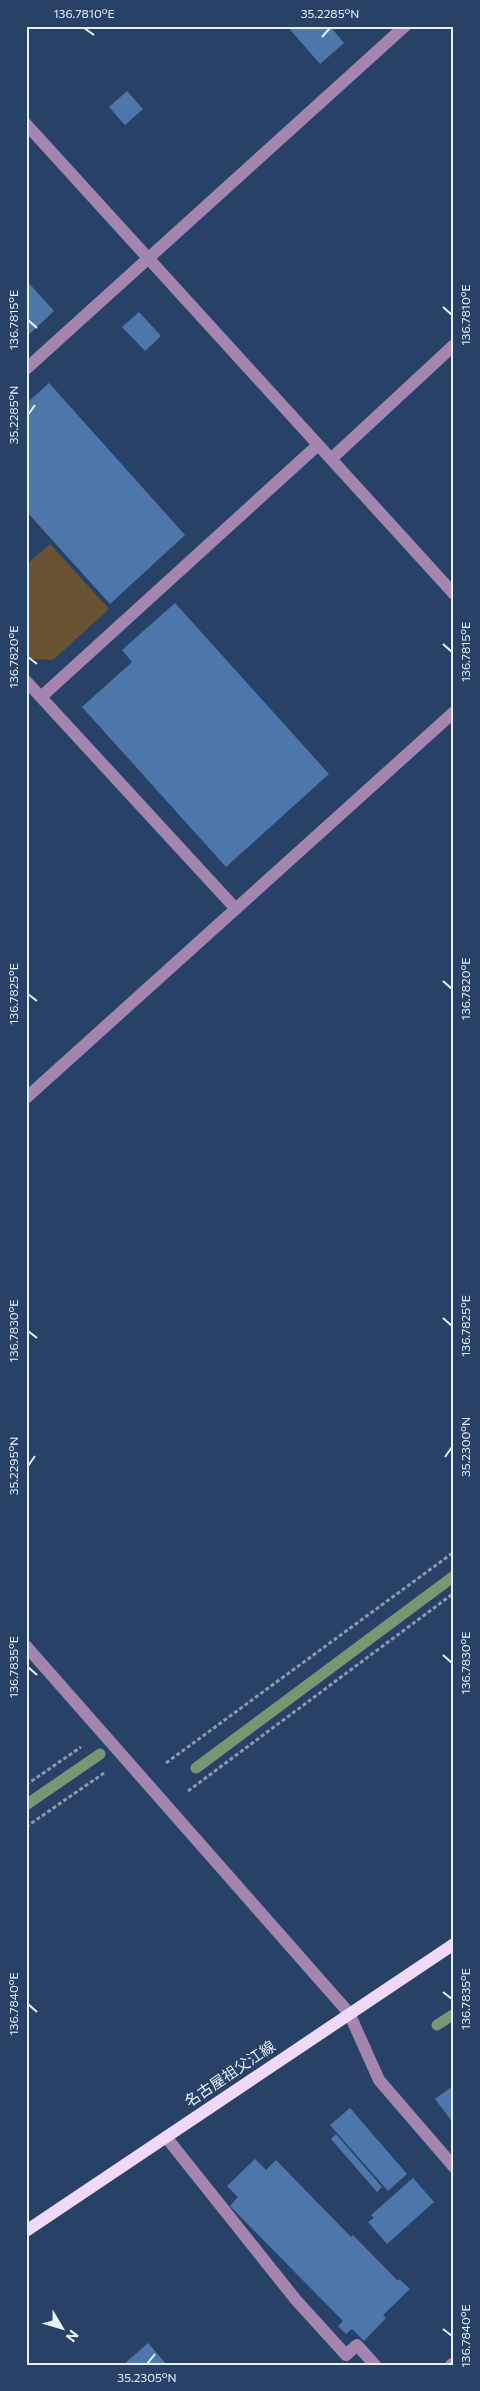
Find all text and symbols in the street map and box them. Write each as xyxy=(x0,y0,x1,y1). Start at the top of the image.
text: 136.7810°E xyxy=(53,6,115,20)
text: 35.2285°N xyxy=(301,6,359,20)
text: 136.7810°E xyxy=(458,284,472,346)
text: 136.7815°E xyxy=(6,290,20,350)
text: 35.2285°N xyxy=(6,386,20,444)
text: 136.7815°E xyxy=(458,622,472,682)
text: 136.7820°E xyxy=(6,626,20,688)
text: 136.7820°E xyxy=(458,958,472,1020)
text: 136.7825°E xyxy=(6,963,20,1025)
text: 136.7825°E xyxy=(458,1295,472,1357)
text: 136.7830°E xyxy=(6,1300,20,1362)
text: 35.2300°N xyxy=(458,1417,472,1477)
text: 35.2295°N xyxy=(6,1437,20,1495)
text: 136.7830°E xyxy=(458,1632,472,1694)
text: 136.7835°E xyxy=(6,1636,20,1698)
text: 136.7835°E xyxy=(458,1968,472,2030)
text: 136.7840°E xyxy=(6,1972,20,2036)
street label: 名古屋祖父江線 xyxy=(181,2036,278,2110)
north arrow xyxy=(38,2304,88,2354)
text: 136.7840°E xyxy=(458,2304,472,2368)
text: N xyxy=(63,2327,83,2346)
text: 35.2305°N xyxy=(117,2370,177,2384)

